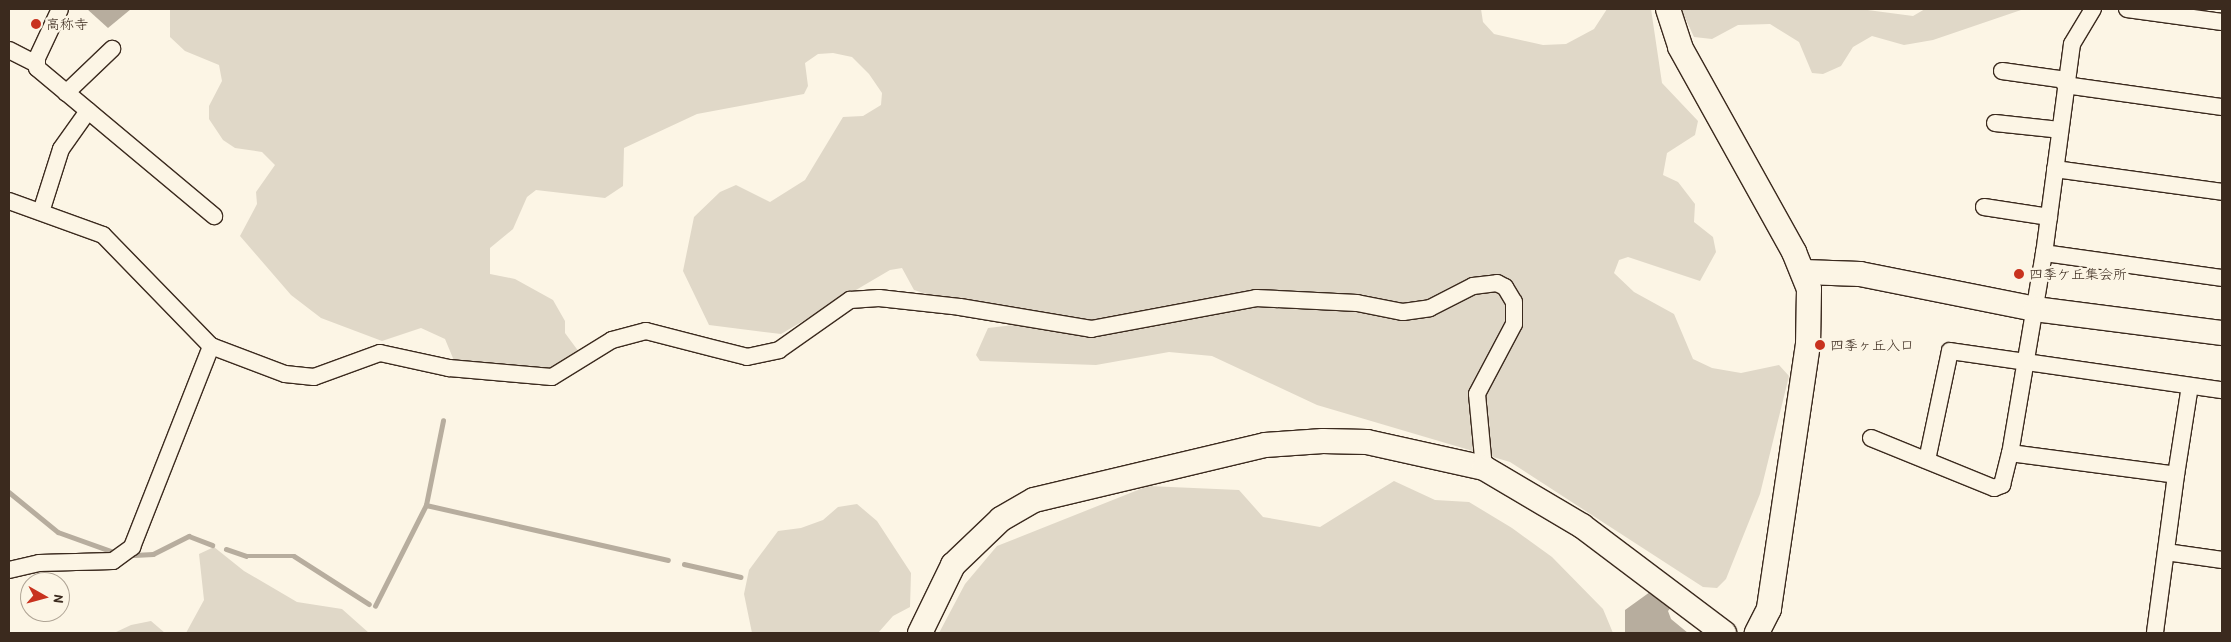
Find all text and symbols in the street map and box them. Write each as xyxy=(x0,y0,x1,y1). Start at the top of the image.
place label: 高称寺 xyxy=(46,16,88,32)
marker: 高称寺 xyxy=(30,18,42,30)
place label: 四季ケ丘集会所 xyxy=(2029,266,2127,282)
marker: 四季ケ丘集会所 xyxy=(2013,268,2025,280)
place label: 四季ヶ丘入口 xyxy=(1830,337,1914,353)
marker: 四季ヶ丘入口 xyxy=(1814,339,1826,351)
north arrow xyxy=(20,572,70,622)
text: N xyxy=(50,594,69,604)

